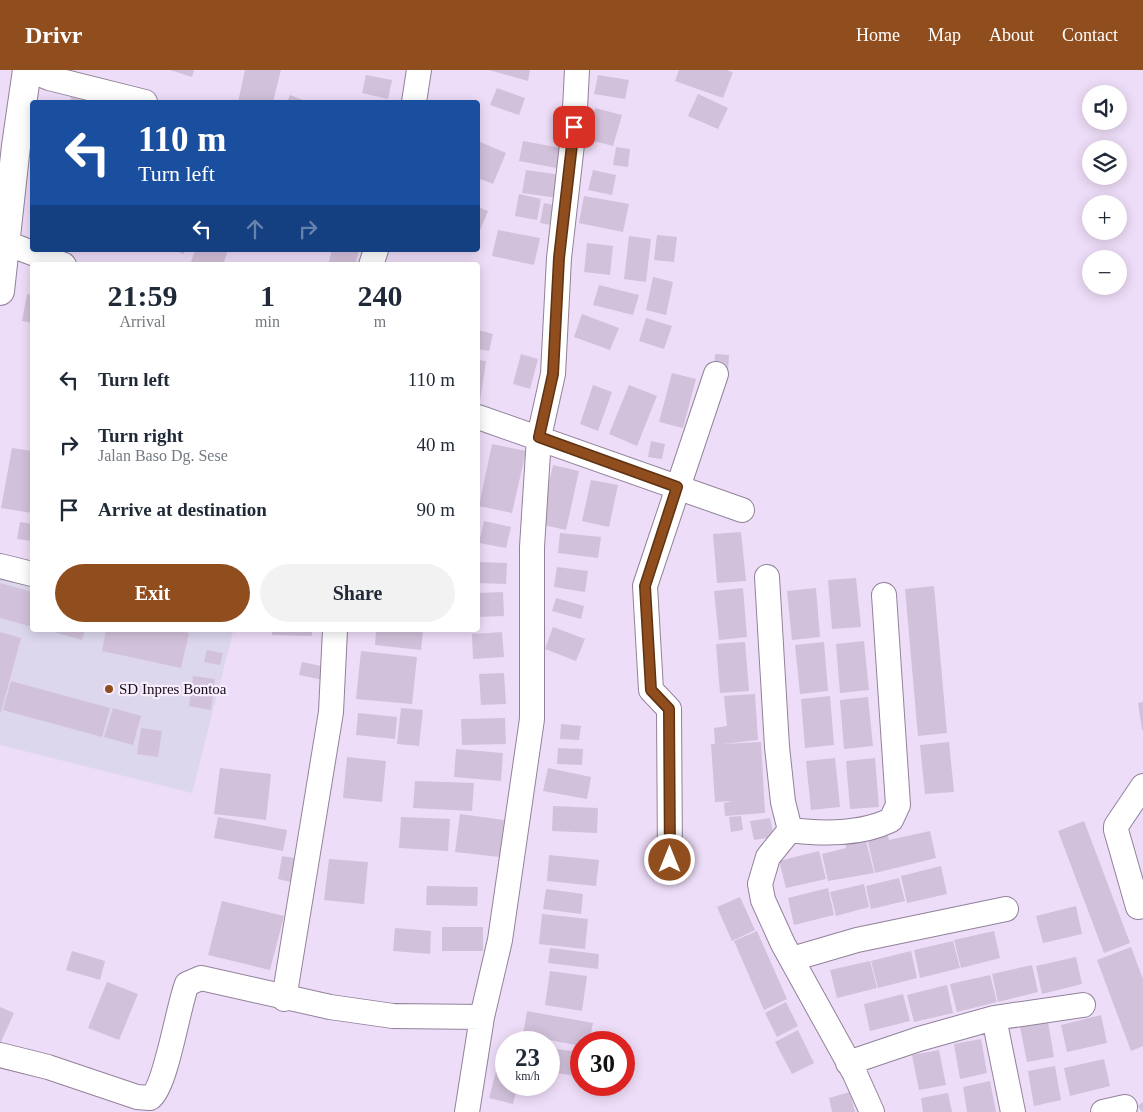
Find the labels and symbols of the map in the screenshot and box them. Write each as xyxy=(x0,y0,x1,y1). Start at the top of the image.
pin xyxy=(553,106,595,148)
place label: SD Inpres Bontoa xyxy=(119,681,227,697)
marker: SD Inpres Bontoa xyxy=(103,683,115,695)
position arrow xyxy=(643,833,695,885)
speed limit sign: 30 xyxy=(570,1031,635,1096)

